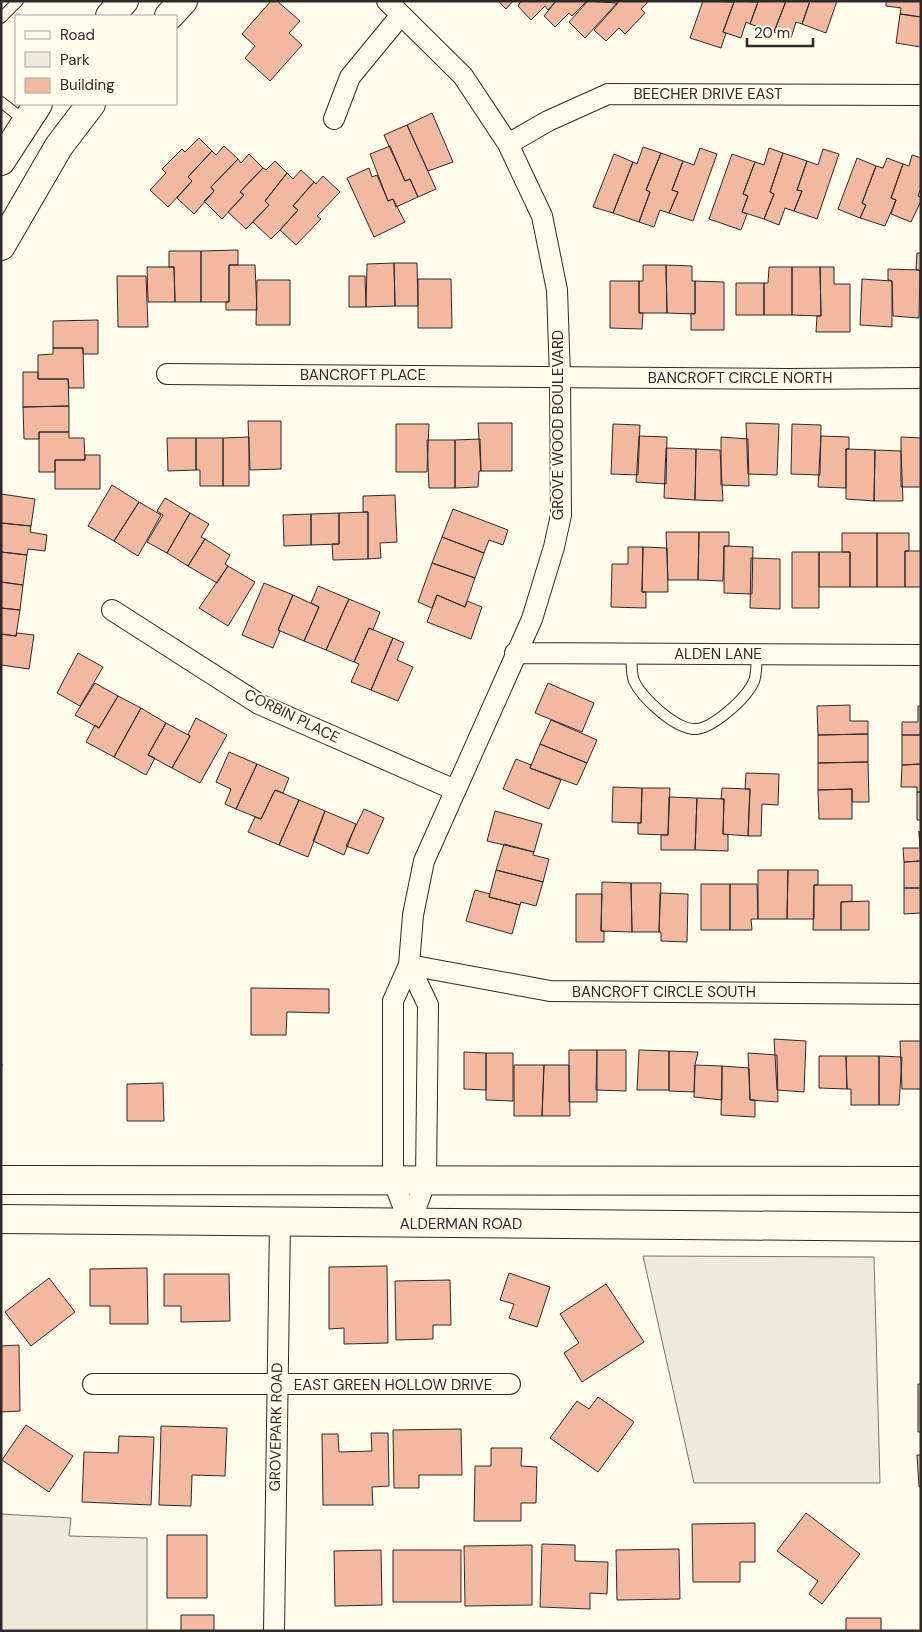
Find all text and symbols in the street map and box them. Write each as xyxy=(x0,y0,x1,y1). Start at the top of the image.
legend xyxy=(15,15,178,105)
scale bar xyxy=(747,15,813,47)
text: 20 m xyxy=(754,23,790,43)
text: Road xyxy=(60,25,95,45)
text: Park xyxy=(60,50,90,70)
text: Building xyxy=(60,75,115,95)
street label: BEECHER DRIVE EAST xyxy=(634,84,782,104)
street label: GROVE WOOD BOULEVARD xyxy=(548,330,568,520)
street label: BANCROFT PLACE xyxy=(300,365,426,385)
street label: BANCROFT CIRCLE NORTH xyxy=(648,368,832,388)
street label: ALDEN LANE xyxy=(674,644,762,664)
street label: CORBIN PLACE xyxy=(241,684,343,748)
street label: BANCROFT CIRCLE SOUTH xyxy=(572,982,756,1002)
street label: ALDERMAN ROAD xyxy=(400,1214,522,1234)
street label: GROVEPARK ROAD xyxy=(265,1362,287,1492)
street label: EAST GREEN HOLLOW DRIVE xyxy=(294,1375,492,1395)

